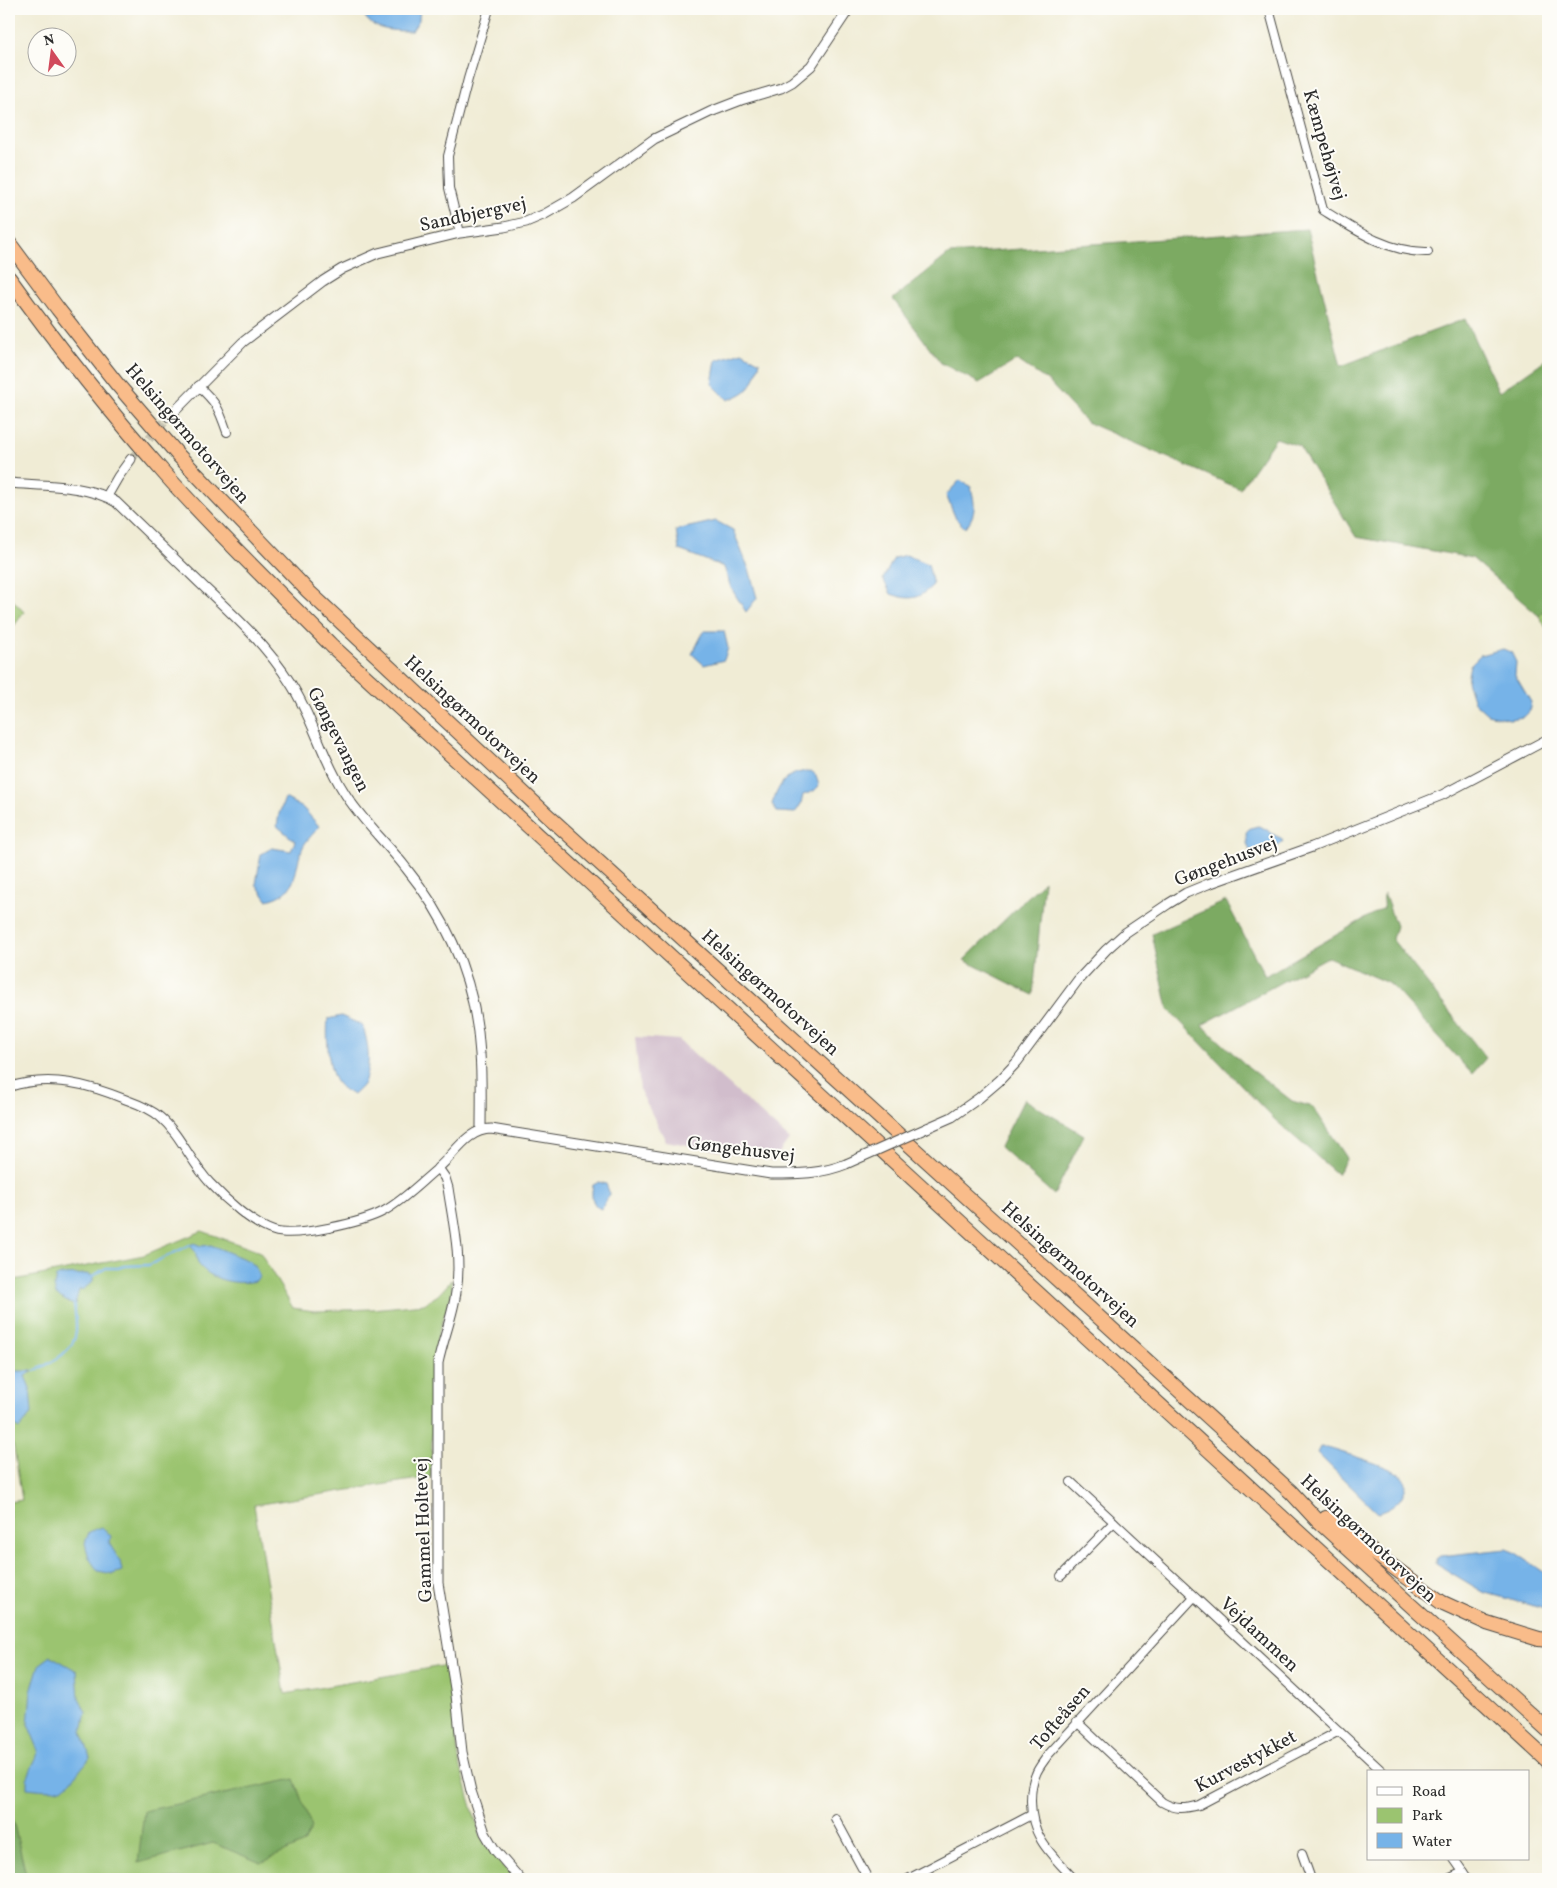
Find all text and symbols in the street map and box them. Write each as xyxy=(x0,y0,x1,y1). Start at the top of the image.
north arrow xyxy=(28,28,78,78)
text: N xyxy=(42,30,56,51)
street label: Kæmpehøjvej xyxy=(1296,87,1352,203)
street label: Sandbjergvej xyxy=(417,191,529,239)
street label: Helsingørmotorvejen xyxy=(119,358,255,510)
street label: Helsingørmotorvejen xyxy=(398,650,546,790)
street label: Gøngevangen xyxy=(300,683,376,797)
street label: Gøngehusvej xyxy=(1171,830,1281,894)
street label: Helsingørmotorvejen xyxy=(695,924,845,1062)
street label: Gøngehusvej xyxy=(686,1131,796,1169)
street label: Helsingørmotorvejen xyxy=(995,1196,1145,1334)
street label: Gammel Holtevej xyxy=(408,1457,440,1603)
street label: Helsingørmotorvejen xyxy=(1294,1469,1442,1609)
street label: Vejdammen xyxy=(1214,1591,1304,1679)
street label: Tofteåsen xyxy=(1025,1679,1097,1757)
street label: Kurvestykket xyxy=(1191,1724,1302,1800)
legend xyxy=(1367,1770,1530,1860)
text: Road xyxy=(1412,1782,1446,1803)
text: Park xyxy=(1412,1806,1443,1827)
text: Water xyxy=(1412,1832,1452,1853)

